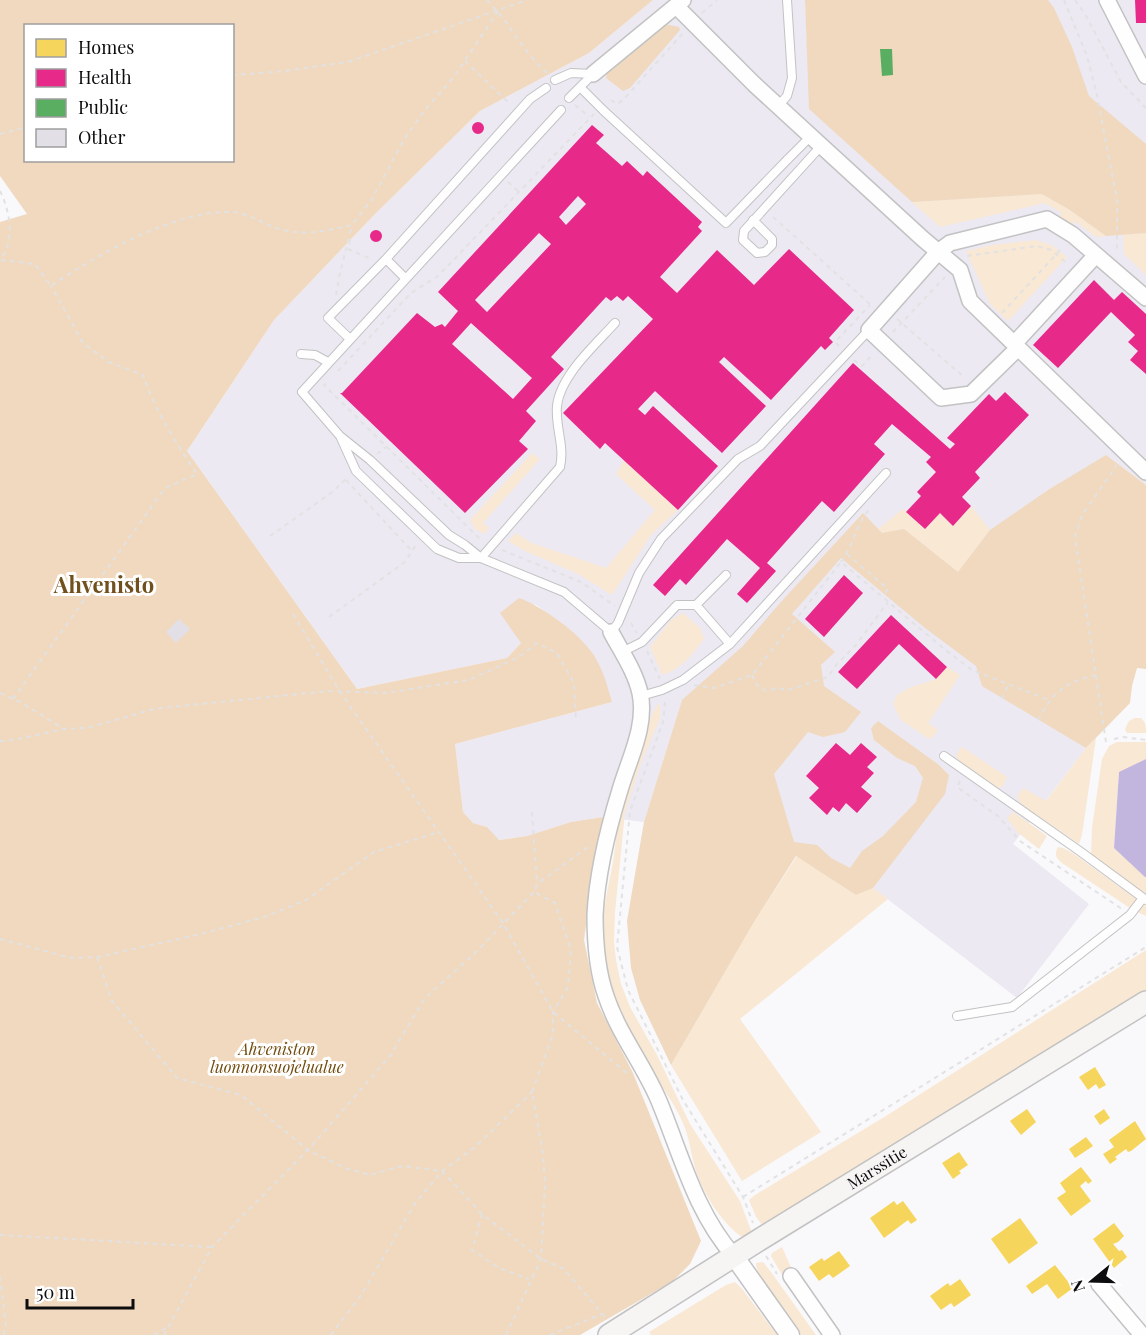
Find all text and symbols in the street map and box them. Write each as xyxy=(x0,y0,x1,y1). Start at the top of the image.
legend xyxy=(24,24,234,162)
text: Homes xyxy=(78,35,134,59)
text: Health xyxy=(78,65,132,89)
text: Public xyxy=(78,95,128,119)
text: Other xyxy=(78,125,125,149)
district label: Ahvenisto xyxy=(53,569,154,599)
park label: Ahveniston luonnonsuojelualue xyxy=(210,1038,344,1077)
street label: Marssitie xyxy=(843,1141,910,1193)
north arrow xyxy=(1062,1251,1122,1311)
scale bar xyxy=(27,1272,134,1310)
text: N xyxy=(1065,1277,1089,1295)
text: 50 m xyxy=(36,1280,75,1304)

